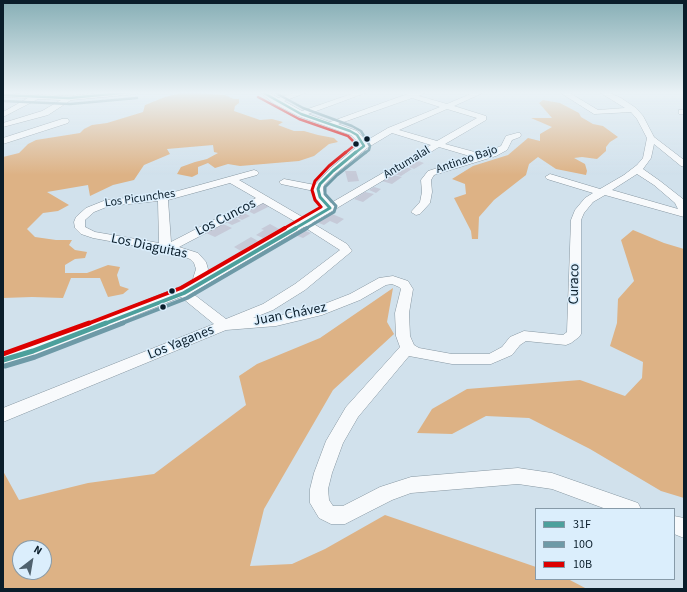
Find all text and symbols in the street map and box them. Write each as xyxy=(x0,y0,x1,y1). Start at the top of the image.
unlabelled marker xyxy=(362,134,372,144)
unlabelled marker xyxy=(351,139,361,149)
street label: Antumalal xyxy=(381,143,433,183)
street label: Antinao Bajo xyxy=(434,143,500,177)
street label: Los Picunches xyxy=(104,187,176,211)
street label: Los Cuncos xyxy=(193,196,259,240)
street label: Los Diaguitas xyxy=(109,231,189,263)
street label: Curaco xyxy=(566,263,584,305)
unlabelled marker xyxy=(167,286,177,296)
street label: Juan Chávez xyxy=(252,300,328,330)
unlabelled marker xyxy=(158,302,168,312)
street label: Los Yaganes xyxy=(145,322,217,364)
legend xyxy=(535,508,675,580)
text: 31F xyxy=(573,516,591,533)
text: 10O xyxy=(573,536,593,553)
north arrow xyxy=(12,540,52,580)
text: N xyxy=(31,542,45,558)
text: 10B xyxy=(573,556,592,573)

